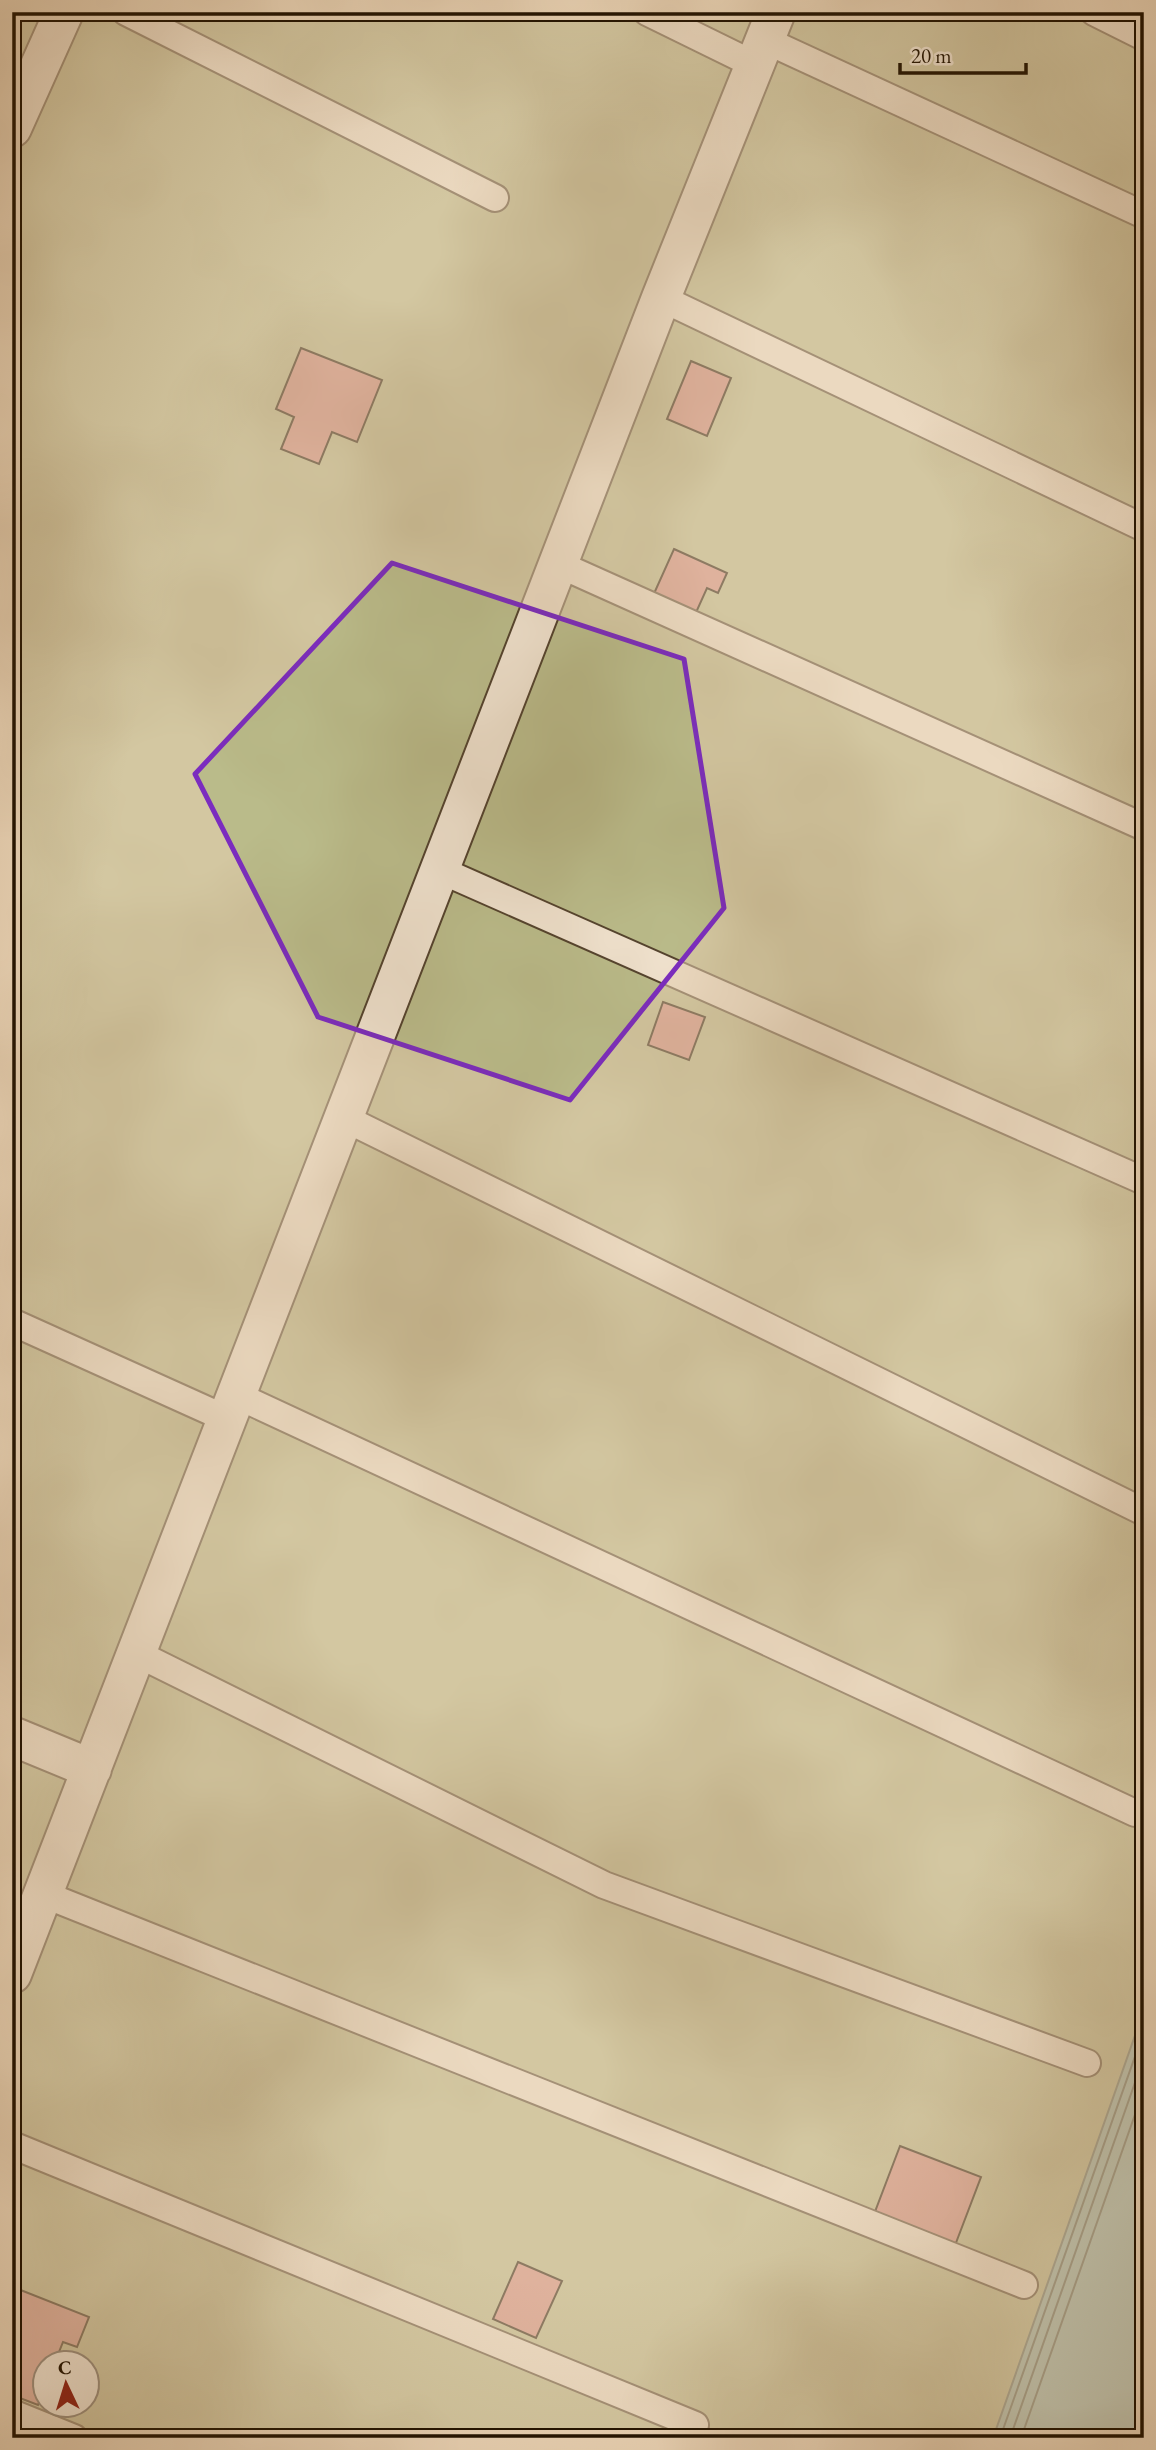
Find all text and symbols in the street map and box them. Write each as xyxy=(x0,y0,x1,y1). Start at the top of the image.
scale bar xyxy=(900,32,1026,76)
text: 20 m xyxy=(911,42,952,69)
north arrow xyxy=(32,2348,102,2418)
text: С xyxy=(57,2355,72,2380)

